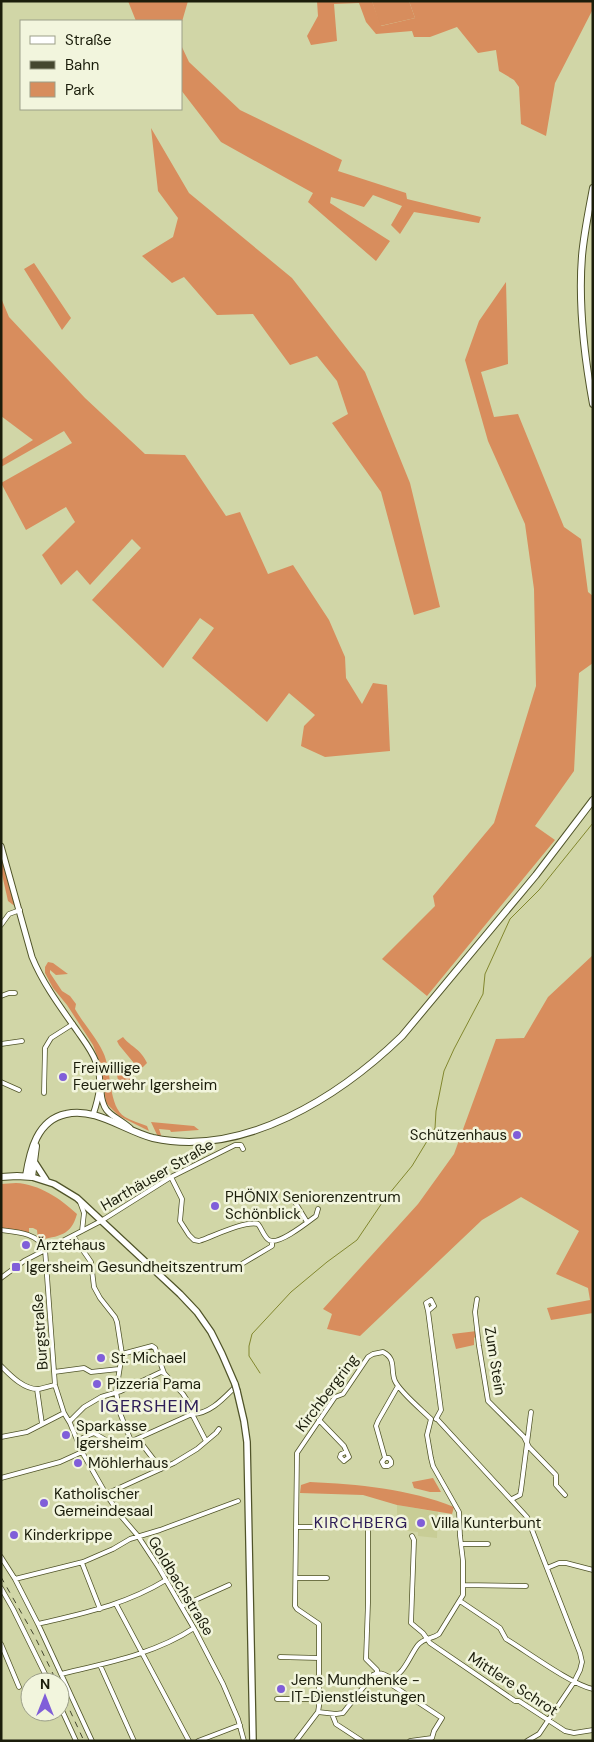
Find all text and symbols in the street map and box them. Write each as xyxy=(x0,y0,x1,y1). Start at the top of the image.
legend xyxy=(20,20,182,110)
text: Straße xyxy=(65,30,112,50)
text: Bahn xyxy=(65,55,99,75)
text: Park xyxy=(65,80,95,100)
place label: Freiwillige Feuerwehr Igersheim xyxy=(73,1058,217,1095)
marker: Freiwillige Feuerwehr Igersheim xyxy=(57,1071,69,1083)
place label: Schützenhaus xyxy=(410,1125,507,1145)
marker: Schützenhaus xyxy=(511,1129,523,1141)
street label: Harthäuser Straße xyxy=(97,1135,217,1215)
place label: PHÖNIX Seniorenzentrum Schönblick xyxy=(225,1187,401,1224)
marker: PHÖNIX Seniorenzentrum Schönblick xyxy=(209,1200,221,1212)
place label: Ärztehaus xyxy=(36,1235,105,1255)
marker: Ärztehaus xyxy=(20,1239,32,1251)
place label: Igersheim Gesundheitszentrum xyxy=(26,1257,243,1277)
marker: Igersheim Gesundheitszentrum xyxy=(10,1261,22,1273)
street label: Burgstraße xyxy=(27,1293,53,1371)
street label: Zum Stein xyxy=(480,1325,510,1397)
place label: St. Michael xyxy=(111,1348,186,1368)
street label: Kirchbergring xyxy=(291,1350,363,1436)
marker: St. Michael xyxy=(95,1352,107,1364)
place label: Pizzeria Pama xyxy=(107,1374,201,1394)
marker: Pizzeria Pama xyxy=(91,1378,103,1390)
district label: IGERSHEIM xyxy=(100,1394,200,1418)
place label: Sparkasse Igersheim xyxy=(76,1416,147,1453)
marker: Sparkasse Igersheim xyxy=(60,1429,72,1441)
place label: Möhlerhaus xyxy=(88,1453,168,1473)
marker: Möhlerhaus xyxy=(72,1457,84,1469)
place label: Katholischer Gemeindesaal xyxy=(54,1484,153,1521)
marker: Katholischer Gemeindesaal xyxy=(38,1497,50,1509)
district label: KIRCHBERG xyxy=(314,1512,408,1533)
place label: Villa Kunterbunt xyxy=(431,1513,542,1533)
marker: Villa Kunterbunt xyxy=(415,1517,427,1529)
place label: Kinderkrippe xyxy=(24,1525,112,1545)
marker: Kinderkrippe xyxy=(8,1529,20,1541)
street label: Goldbachstraße xyxy=(143,1533,219,1639)
street label: Mittlere Schrot xyxy=(464,1647,562,1721)
place label: Jens Mundhenke - IT-Dienstleistungen xyxy=(291,1670,425,1707)
north arrow xyxy=(20,1672,70,1722)
text: N xyxy=(40,1675,50,1693)
marker: Jens Mundhenke - IT-Dienstleistungen xyxy=(275,1683,287,1695)

